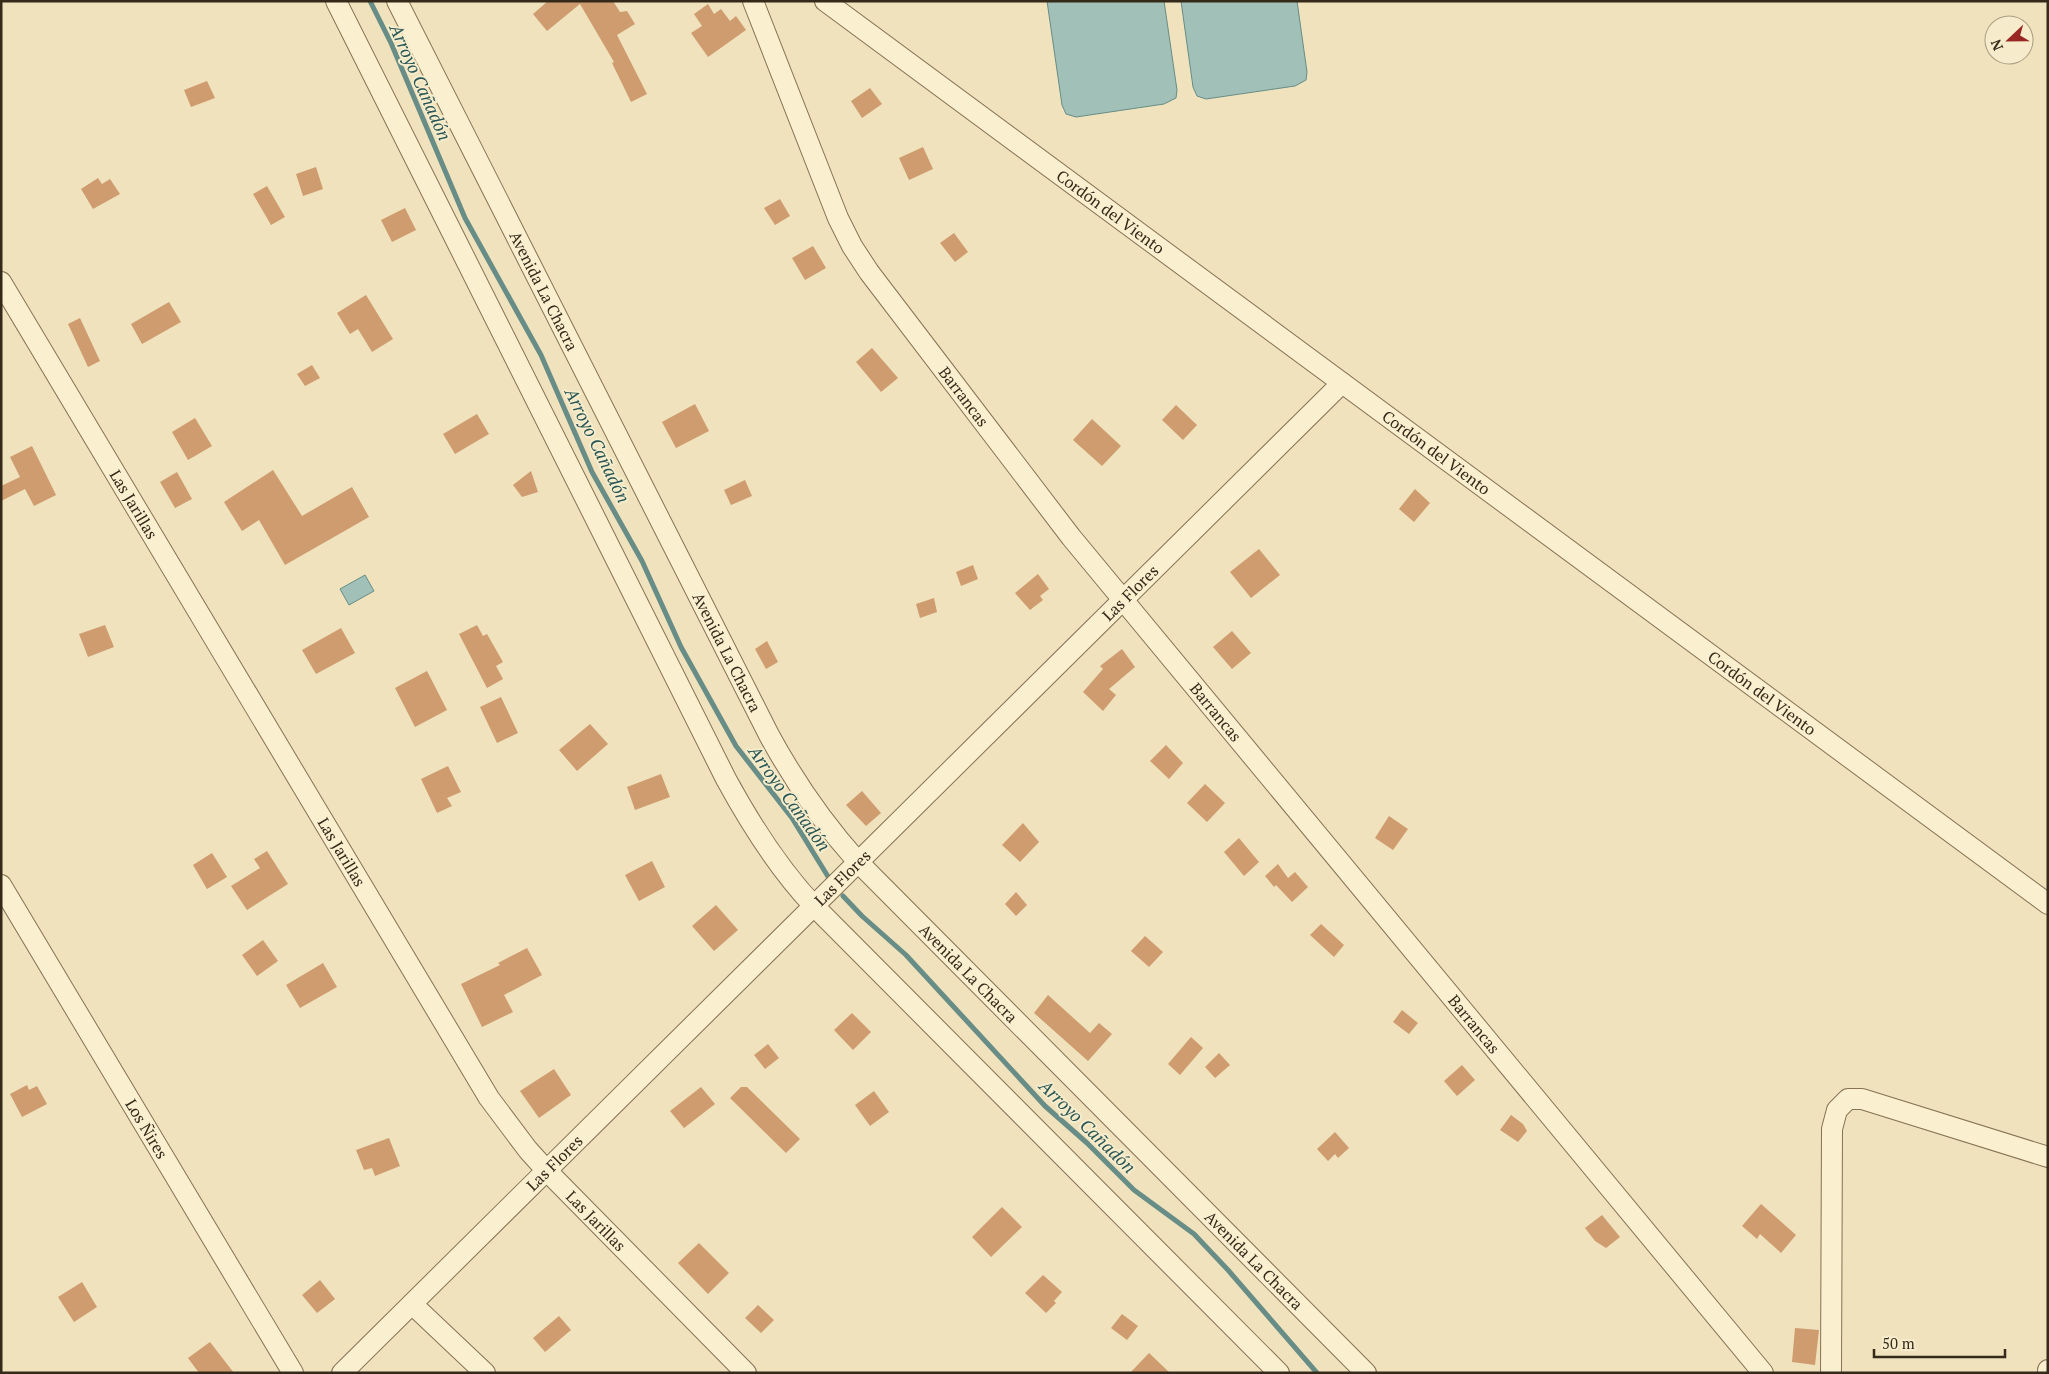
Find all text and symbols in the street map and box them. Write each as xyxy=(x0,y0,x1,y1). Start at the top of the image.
north arrow xyxy=(1984,15,2034,65)
water label: Arroyo Cañadón xyxy=(384,19,457,144)
text: N xyxy=(1986,36,2007,54)
street label: Cordón del Viento xyxy=(1052,165,1169,259)
street label: Avenida La Chacra xyxy=(504,227,583,354)
street label: Barrancas xyxy=(934,362,994,431)
water label: Arroyo Cañadón xyxy=(559,382,636,507)
street label: Cordón del Viento xyxy=(1378,405,1495,500)
street label: Las Jarillas xyxy=(105,466,163,543)
street label: Las Flores xyxy=(1097,560,1163,626)
street label: Avenida La Chacra xyxy=(688,589,766,716)
street label: Cordón del Viento xyxy=(1704,646,1821,740)
street label: Barrancas xyxy=(1185,678,1247,746)
water label: Arroyo Cañadón xyxy=(743,739,837,856)
street label: Las Jarillas xyxy=(313,813,371,891)
street label: Las Flores xyxy=(809,845,875,911)
street label: Avenida La Chacra xyxy=(914,919,1023,1027)
street label: Barrancas xyxy=(1443,990,1505,1058)
water label: Arroyo Cañadón xyxy=(1034,1073,1141,1178)
street label: Los Ñires xyxy=(120,1095,173,1163)
street label: Las Flores xyxy=(521,1130,588,1196)
street label: Las Jarillas xyxy=(561,1186,631,1256)
street label: Avenida La Chacra xyxy=(1200,1206,1308,1315)
scale bar xyxy=(1874,1326,2005,1358)
text: 50 m xyxy=(1882,1333,1915,1353)

